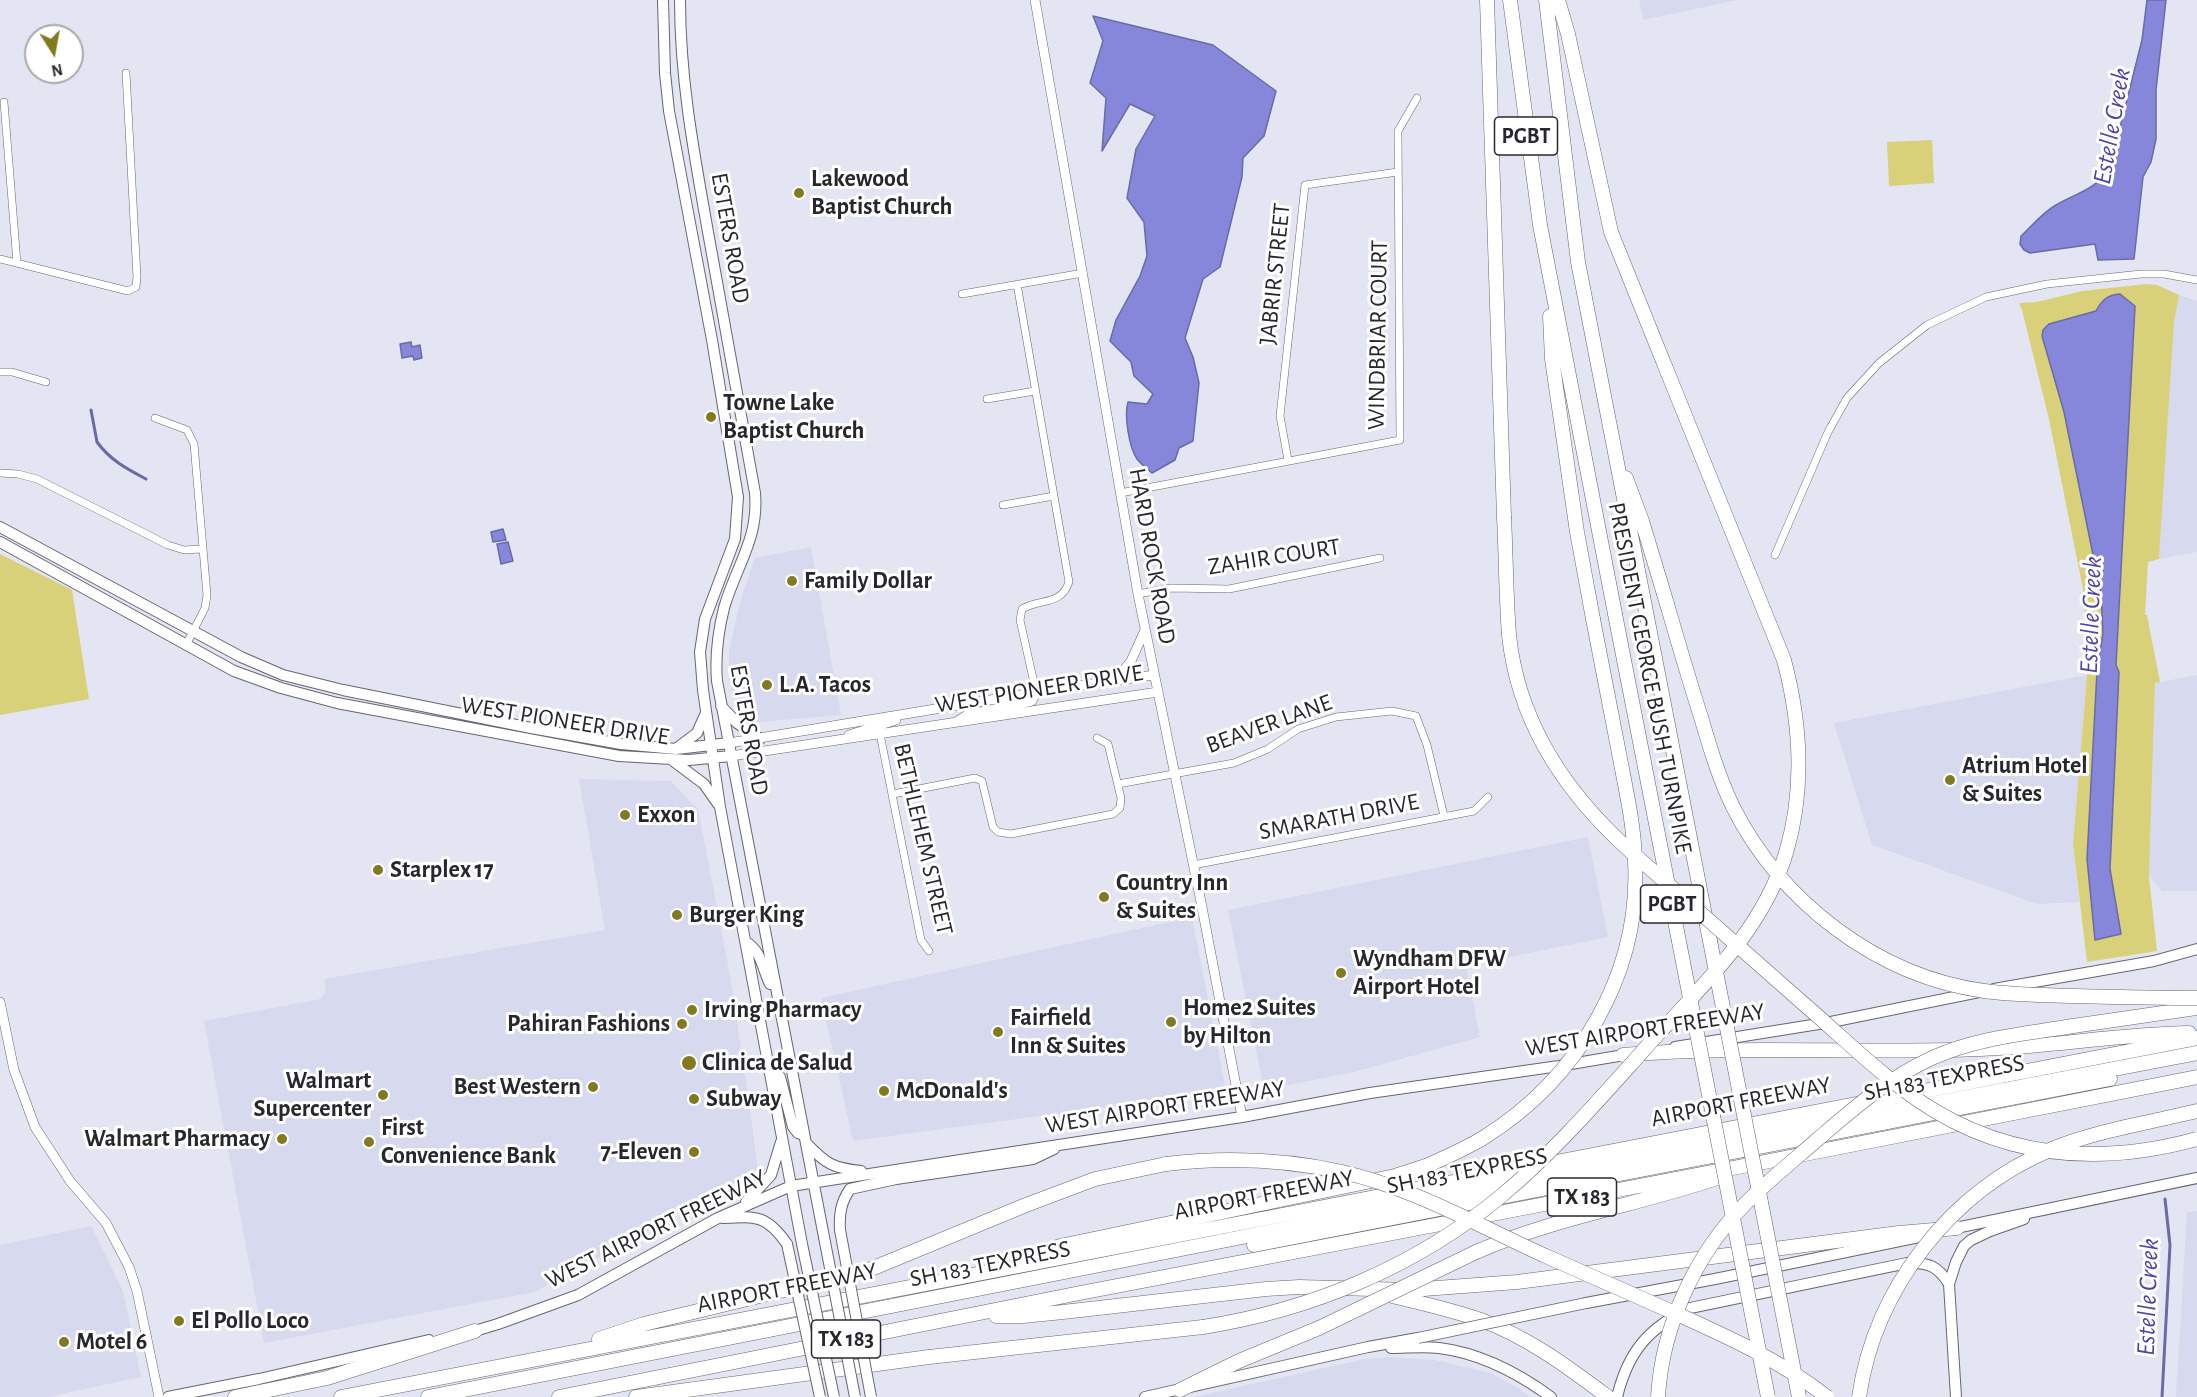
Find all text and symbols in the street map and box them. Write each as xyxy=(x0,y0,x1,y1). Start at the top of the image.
north arrow xyxy=(24,24,84,84)
text: N xyxy=(50,61,64,79)
water label: Estelle Creek xyxy=(2086,66,2138,186)
road number: PGBT xyxy=(1494,117,1558,155)
place label: Lakewood Baptist Church xyxy=(811,165,952,221)
street label: ESTERS ROAD xyxy=(704,171,756,305)
marker: Lakewood Baptist Church xyxy=(792,186,806,200)
street label: JABRIR STREET xyxy=(1253,202,1297,346)
street label: WINDBRIAR COURT xyxy=(1362,240,1394,430)
place label: Towne Lake Baptist Church xyxy=(723,389,864,445)
marker: Towne Lake Baptist Church xyxy=(704,410,718,424)
street label: HARD ROCK ROAD xyxy=(1122,466,1182,646)
street label: PRESIDENT GEORGE BUSH TURNPIKE xyxy=(1602,500,1698,856)
street label: ZAHIR COURT xyxy=(1206,532,1342,582)
water label: Estelle Creek xyxy=(2073,556,2109,674)
place label: Family Dollar xyxy=(804,567,932,595)
marker: Family Dollar xyxy=(785,574,799,588)
street label: WEST PIONEER DRIVE xyxy=(933,658,1145,720)
street label: ESTERS ROAD xyxy=(723,663,775,797)
place label: L.A. Tacos xyxy=(779,671,871,699)
marker: L.A. Tacos xyxy=(760,678,774,692)
street label: BEAVER LANE xyxy=(1202,688,1336,760)
street label: WEST PIONEER DRIVE xyxy=(459,690,671,752)
street label: BETHLEHEM STREET xyxy=(887,740,959,938)
place label: Atrium Hotel & Suites xyxy=(1962,752,2088,808)
marker: Atrium Hotel & Suites xyxy=(1943,773,1957,787)
street label: SMARATH DRIVE xyxy=(1257,787,1421,847)
place label: Exxon xyxy=(637,801,695,829)
marker: Exxon xyxy=(618,808,632,822)
place label: Starplex 17 xyxy=(390,856,494,884)
marker: Starplex 17 xyxy=(371,863,385,877)
place label: Country Inn & Suites xyxy=(1116,869,1228,925)
road number: PGBT xyxy=(1640,885,1704,923)
marker: Country Inn & Suites xyxy=(1097,890,1111,904)
place label: Burger King xyxy=(689,901,804,929)
marker: Burger King xyxy=(670,908,684,922)
place label: Wyndham DFW Airport Hotel xyxy=(1353,945,1506,1001)
marker: Wyndham DFW Airport Hotel xyxy=(1334,966,1348,980)
place label: Home2 Suites by Hilton xyxy=(1183,994,1316,1050)
place label: Irving Pharmacy xyxy=(704,996,861,1024)
street label: WEST AIRPORT FREEWAY xyxy=(1523,997,1767,1063)
marker: Irving Pharmacy xyxy=(685,1003,699,1017)
place label: Fairfield Inn & Suites xyxy=(1010,1004,1126,1060)
place label: Pahiran Fashions xyxy=(507,1010,670,1038)
marker: Home2 Suites by Hilton xyxy=(1164,1015,1178,1029)
marker: Pahiran Fashions xyxy=(675,1017,689,1031)
marker: Fairfield Inn & Suites xyxy=(991,1025,1005,1039)
street label: SH 183 TEXPRESS xyxy=(1861,1048,2027,1108)
place label: Clinica de Salud xyxy=(702,1049,852,1077)
marker: Clinica de Salud xyxy=(680,1054,698,1072)
place label: Walmart Supercenter xyxy=(254,1067,371,1123)
street label: AIRPORT FREEWAY xyxy=(1649,1070,1833,1134)
place label: Best Western xyxy=(454,1073,581,1101)
street label: WEST AIRPORT FREEWAY xyxy=(1043,1074,1287,1140)
place label: McDonald's xyxy=(896,1077,1008,1105)
marker: Best Western xyxy=(586,1080,600,1094)
marker: McDonald's xyxy=(877,1084,891,1098)
place label: Subway xyxy=(706,1085,781,1113)
marker: Walmart Supercenter xyxy=(376,1088,390,1102)
marker: Subway xyxy=(687,1092,701,1106)
place label: First Convenience Bank xyxy=(381,1114,556,1170)
place label: Walmart Pharmacy xyxy=(84,1125,270,1153)
marker: Walmart Pharmacy xyxy=(275,1132,289,1146)
marker: First Convenience Bank xyxy=(362,1135,376,1149)
place label: 7-Eleven xyxy=(601,1138,682,1166)
street label: SH 183 TEXPRESS xyxy=(1384,1141,1550,1201)
marker: 7-Eleven xyxy=(687,1145,701,1159)
street label: WEST AIRPORT FREEWAY xyxy=(541,1163,771,1295)
street label: AIRPORT FREEWAY xyxy=(1172,1163,1356,1227)
road number: TX 183 xyxy=(1548,1178,1616,1216)
street label: SH 183 TEXPRESS xyxy=(907,1234,1073,1294)
water label: Estelle Creek xyxy=(2130,1238,2166,1356)
street label: AIRPORT FREEWAY xyxy=(695,1256,879,1320)
place label: El Pollo Loco xyxy=(191,1307,309,1335)
marker: El Pollo Loco xyxy=(172,1314,186,1328)
road number: TX 183 xyxy=(812,1320,880,1358)
place label: Motel 6 xyxy=(76,1328,147,1356)
marker: Motel 6 xyxy=(57,1335,71,1349)

